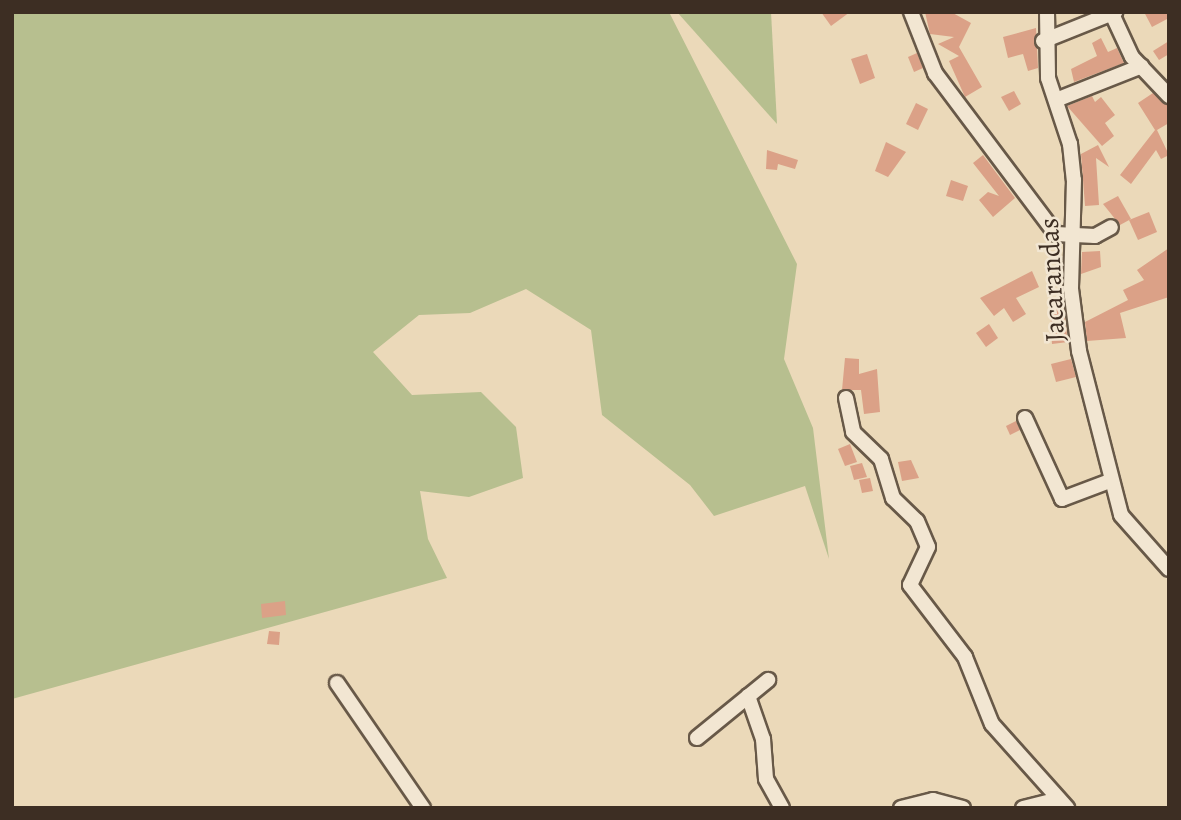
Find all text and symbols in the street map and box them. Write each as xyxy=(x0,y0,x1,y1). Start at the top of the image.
street label: Jacarandas xyxy=(1032,217,1072,343)

